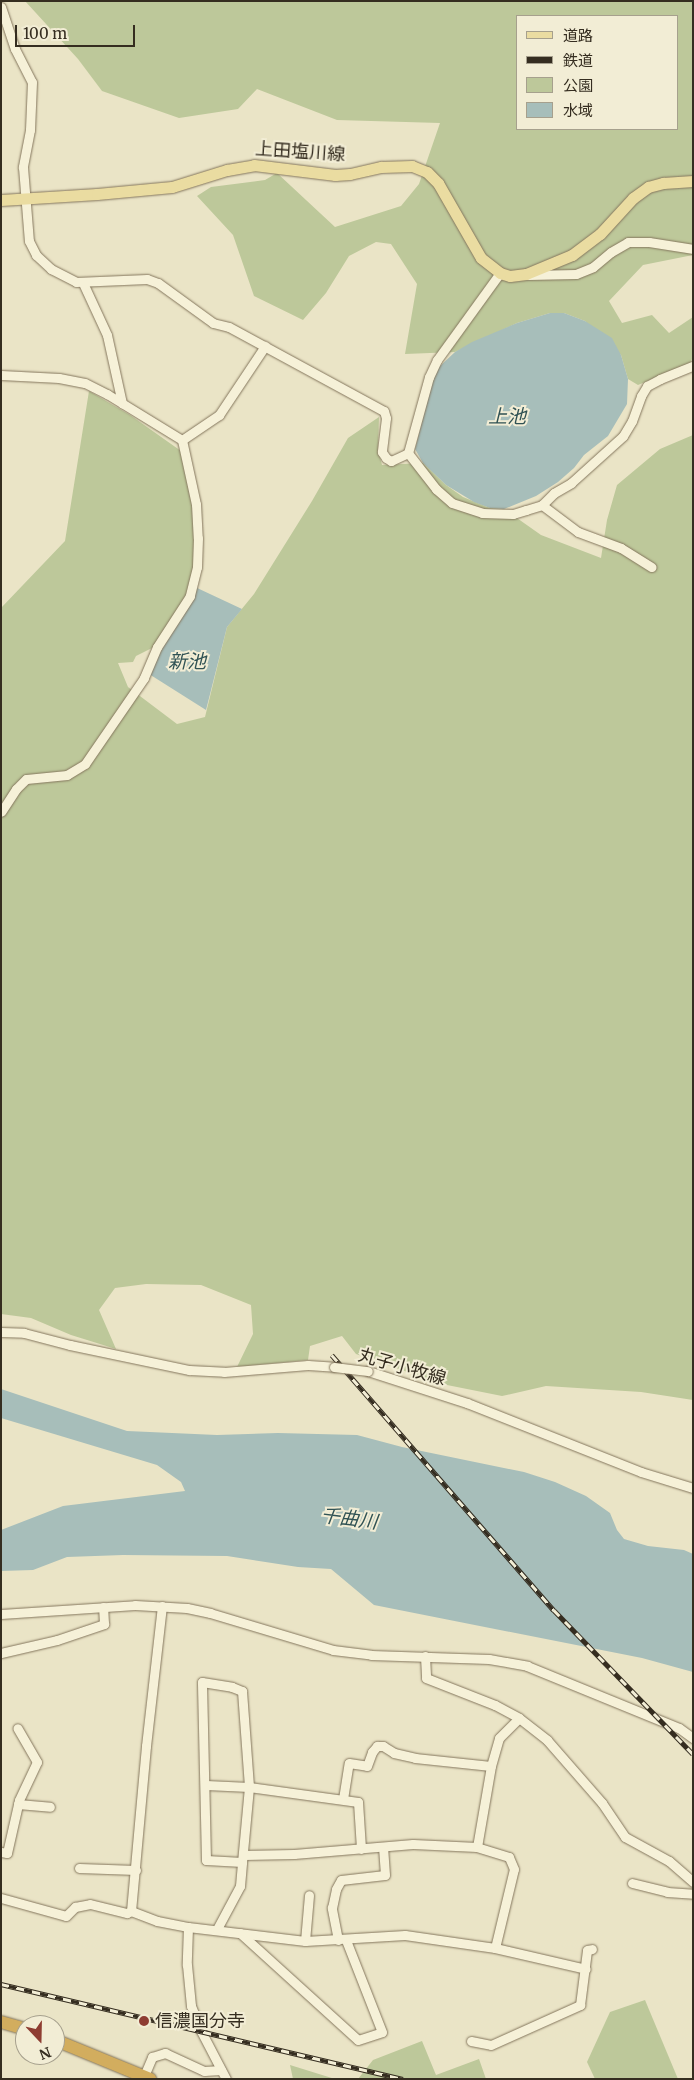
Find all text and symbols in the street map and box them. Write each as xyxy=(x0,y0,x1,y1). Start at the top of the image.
scale bar xyxy=(18,15,138,47)
legend xyxy=(516,15,679,130)
text: 100 m xyxy=(23,24,67,43)
text: 道路 xyxy=(563,26,593,45)
text: 鉄道 xyxy=(563,51,593,70)
text: 公園 xyxy=(563,76,593,95)
text: 水域 xyxy=(563,101,593,120)
street label: 上田塩川線 xyxy=(254,138,346,166)
water label: 上池 xyxy=(488,406,526,428)
water label: 新池 xyxy=(168,651,206,673)
street label: 丸子小牧線 xyxy=(356,1344,448,1390)
water label: 千曲川 xyxy=(319,1504,379,1534)
place label: 信濃国分寺 xyxy=(155,2010,245,2032)
marker: 信濃国分寺 xyxy=(137,2014,151,2028)
north arrow xyxy=(15,2015,65,2065)
text: N xyxy=(37,2043,53,2063)

